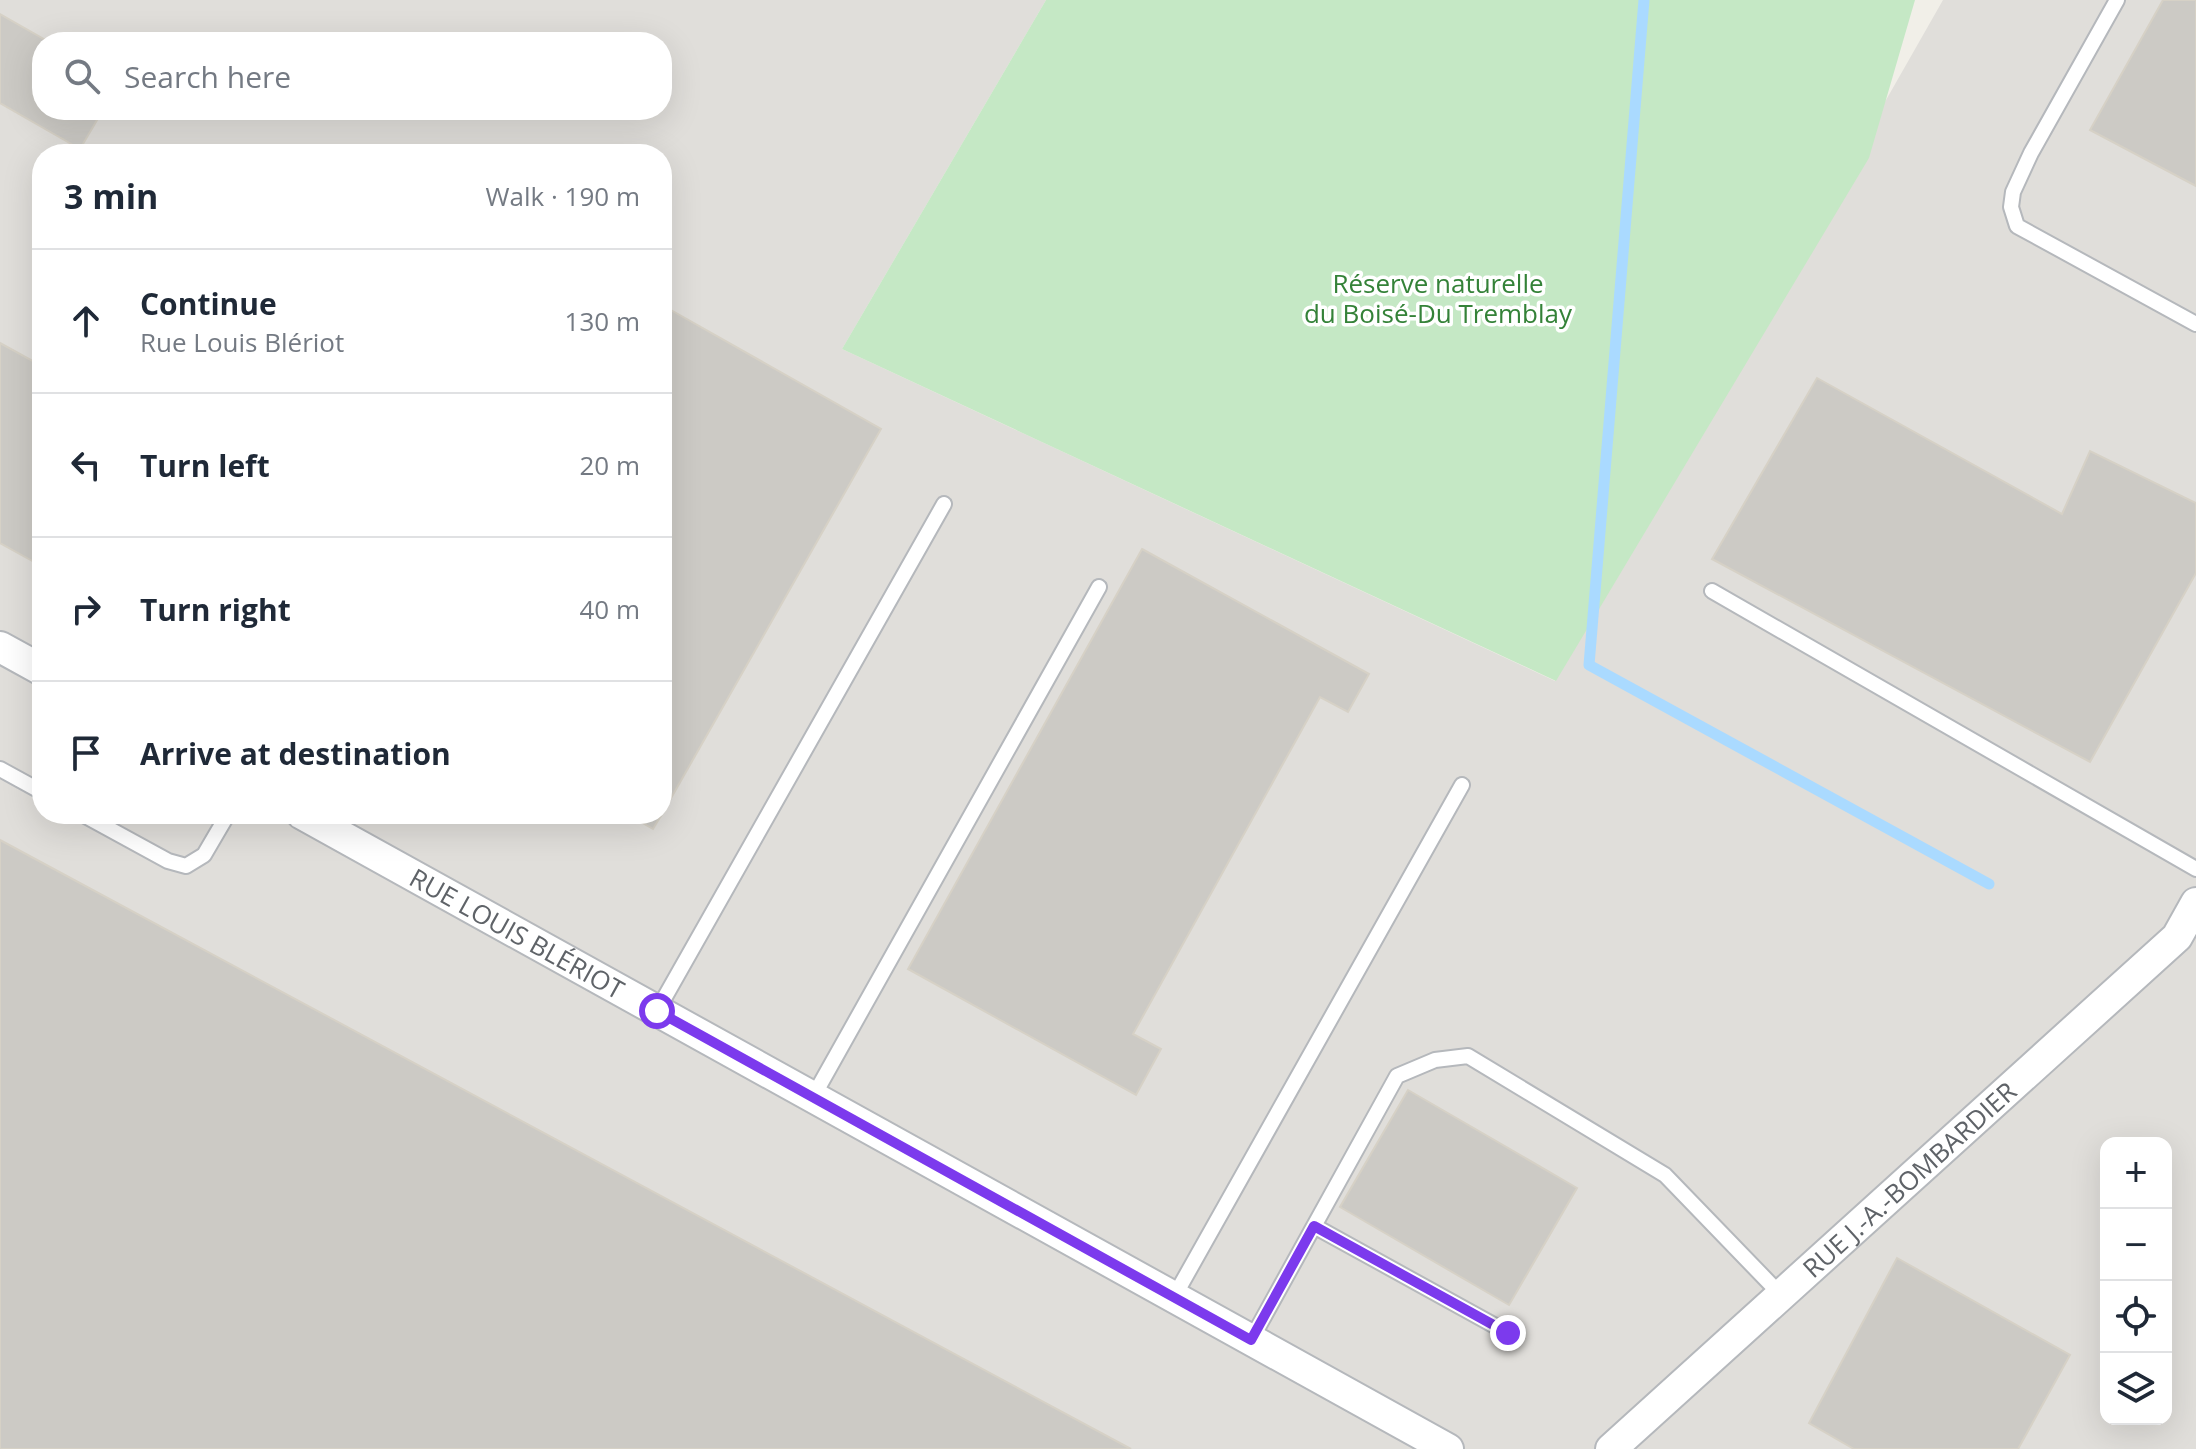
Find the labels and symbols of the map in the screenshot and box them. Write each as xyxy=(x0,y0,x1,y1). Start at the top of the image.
park label: Réserve naturelle du Boisé-Du Tremblay xyxy=(1304,265,1573,331)
street label: RUE LOUIS BLÉRIOT xyxy=(403,859,631,1007)
route start xyxy=(639,993,675,1029)
street label: RUE J.-A.-BOMBARDIER xyxy=(1795,1073,2024,1285)
route end xyxy=(1490,1315,1526,1351)

